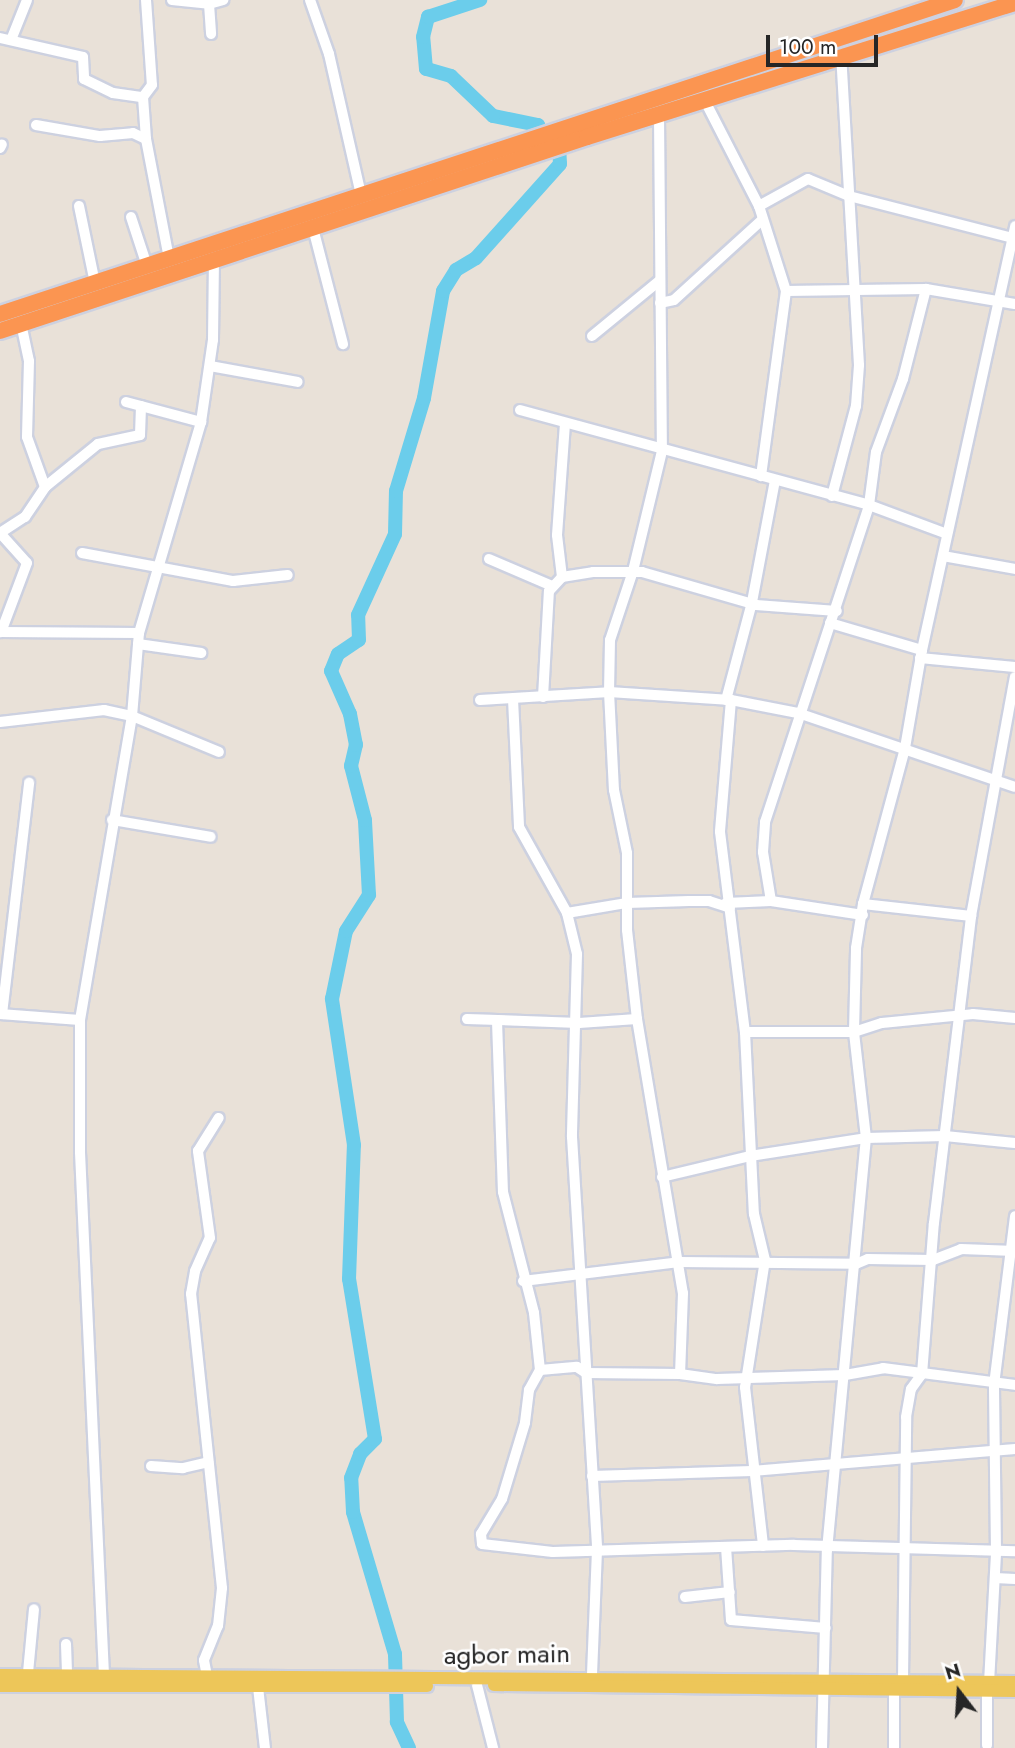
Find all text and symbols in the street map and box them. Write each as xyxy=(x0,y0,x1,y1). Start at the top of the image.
scale bar xyxy=(770,21,882,65)
text: 100 m xyxy=(779,32,836,62)
street label: agbor main xyxy=(444,1638,570,1672)
text: N xyxy=(942,1656,964,1687)
north arrow xyxy=(924,1657,994,1727)

